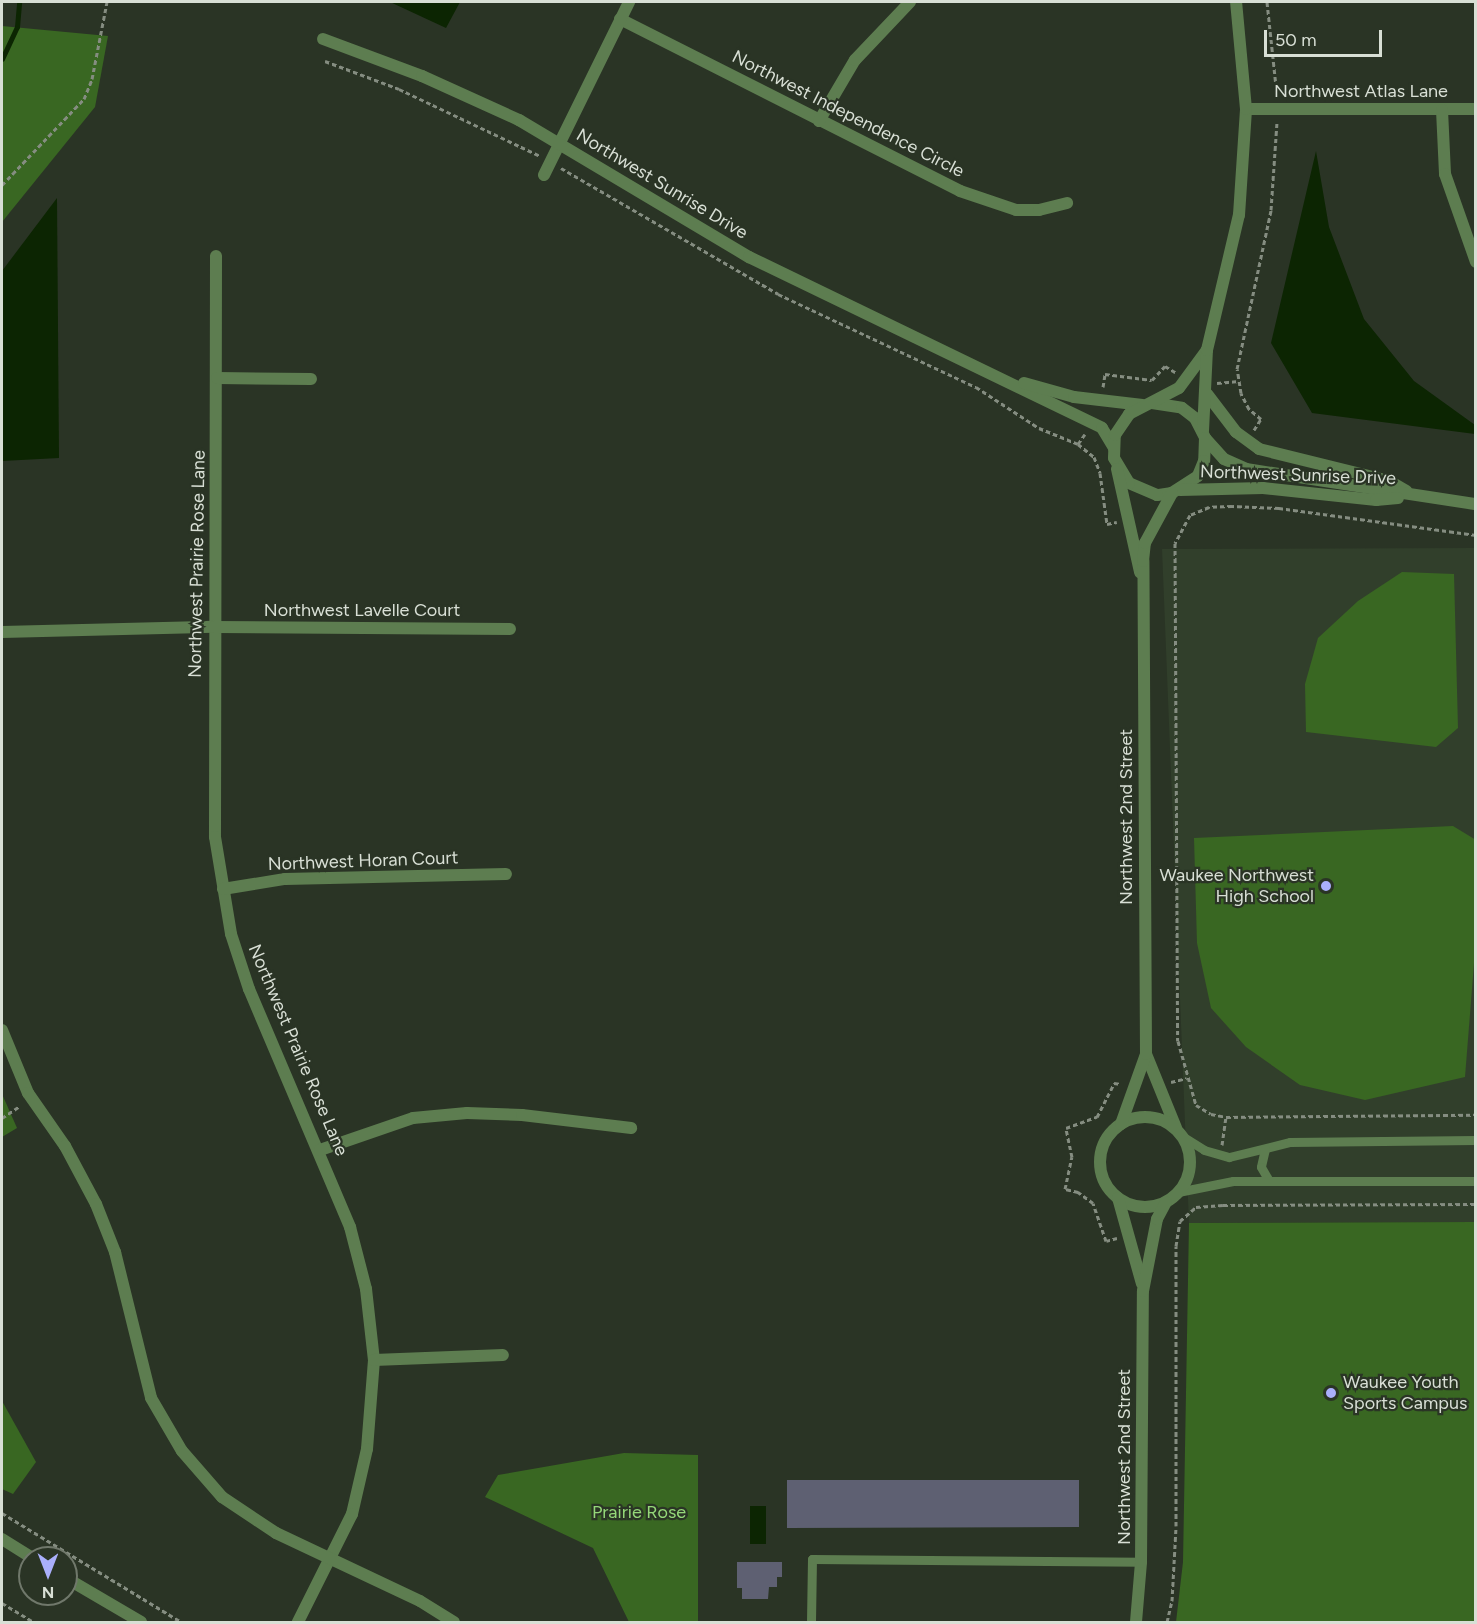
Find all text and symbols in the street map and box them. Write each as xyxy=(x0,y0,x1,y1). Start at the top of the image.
scale bar xyxy=(1267,18,1386,56)
text: 50 m xyxy=(1275,29,1317,51)
street label: Northwest Independence Circle xyxy=(728,46,968,182)
street label: Northwest Atlas Lane xyxy=(1274,80,1448,102)
street label: Northwest Sunrise Drive xyxy=(572,124,752,244)
street label: Northwest Prairie Rose Lane xyxy=(184,450,210,678)
street label: Northwest Sunrise Drive xyxy=(1200,461,1396,489)
street label: Northwest Lavelle Court xyxy=(264,599,460,621)
street label: Northwest 2nd Street xyxy=(1115,729,1137,905)
street label: Northwest Horan Court xyxy=(267,847,459,875)
place label: Waukee Northwest High School xyxy=(1160,865,1314,908)
marker: Waukee Northwest High School xyxy=(1319,879,1333,893)
street label: Northwest Prairie Rose Lane xyxy=(244,941,352,1159)
street label: Northwest 2nd Street xyxy=(1113,1369,1135,1545)
place label: Waukee Youth Sports Campus xyxy=(1343,1372,1467,1414)
marker: Waukee Youth Sports Campus xyxy=(1324,1386,1338,1400)
park label: Prairie Rose xyxy=(592,1501,686,1523)
north arrow xyxy=(18,1546,78,1606)
text: N xyxy=(42,1583,54,1602)

